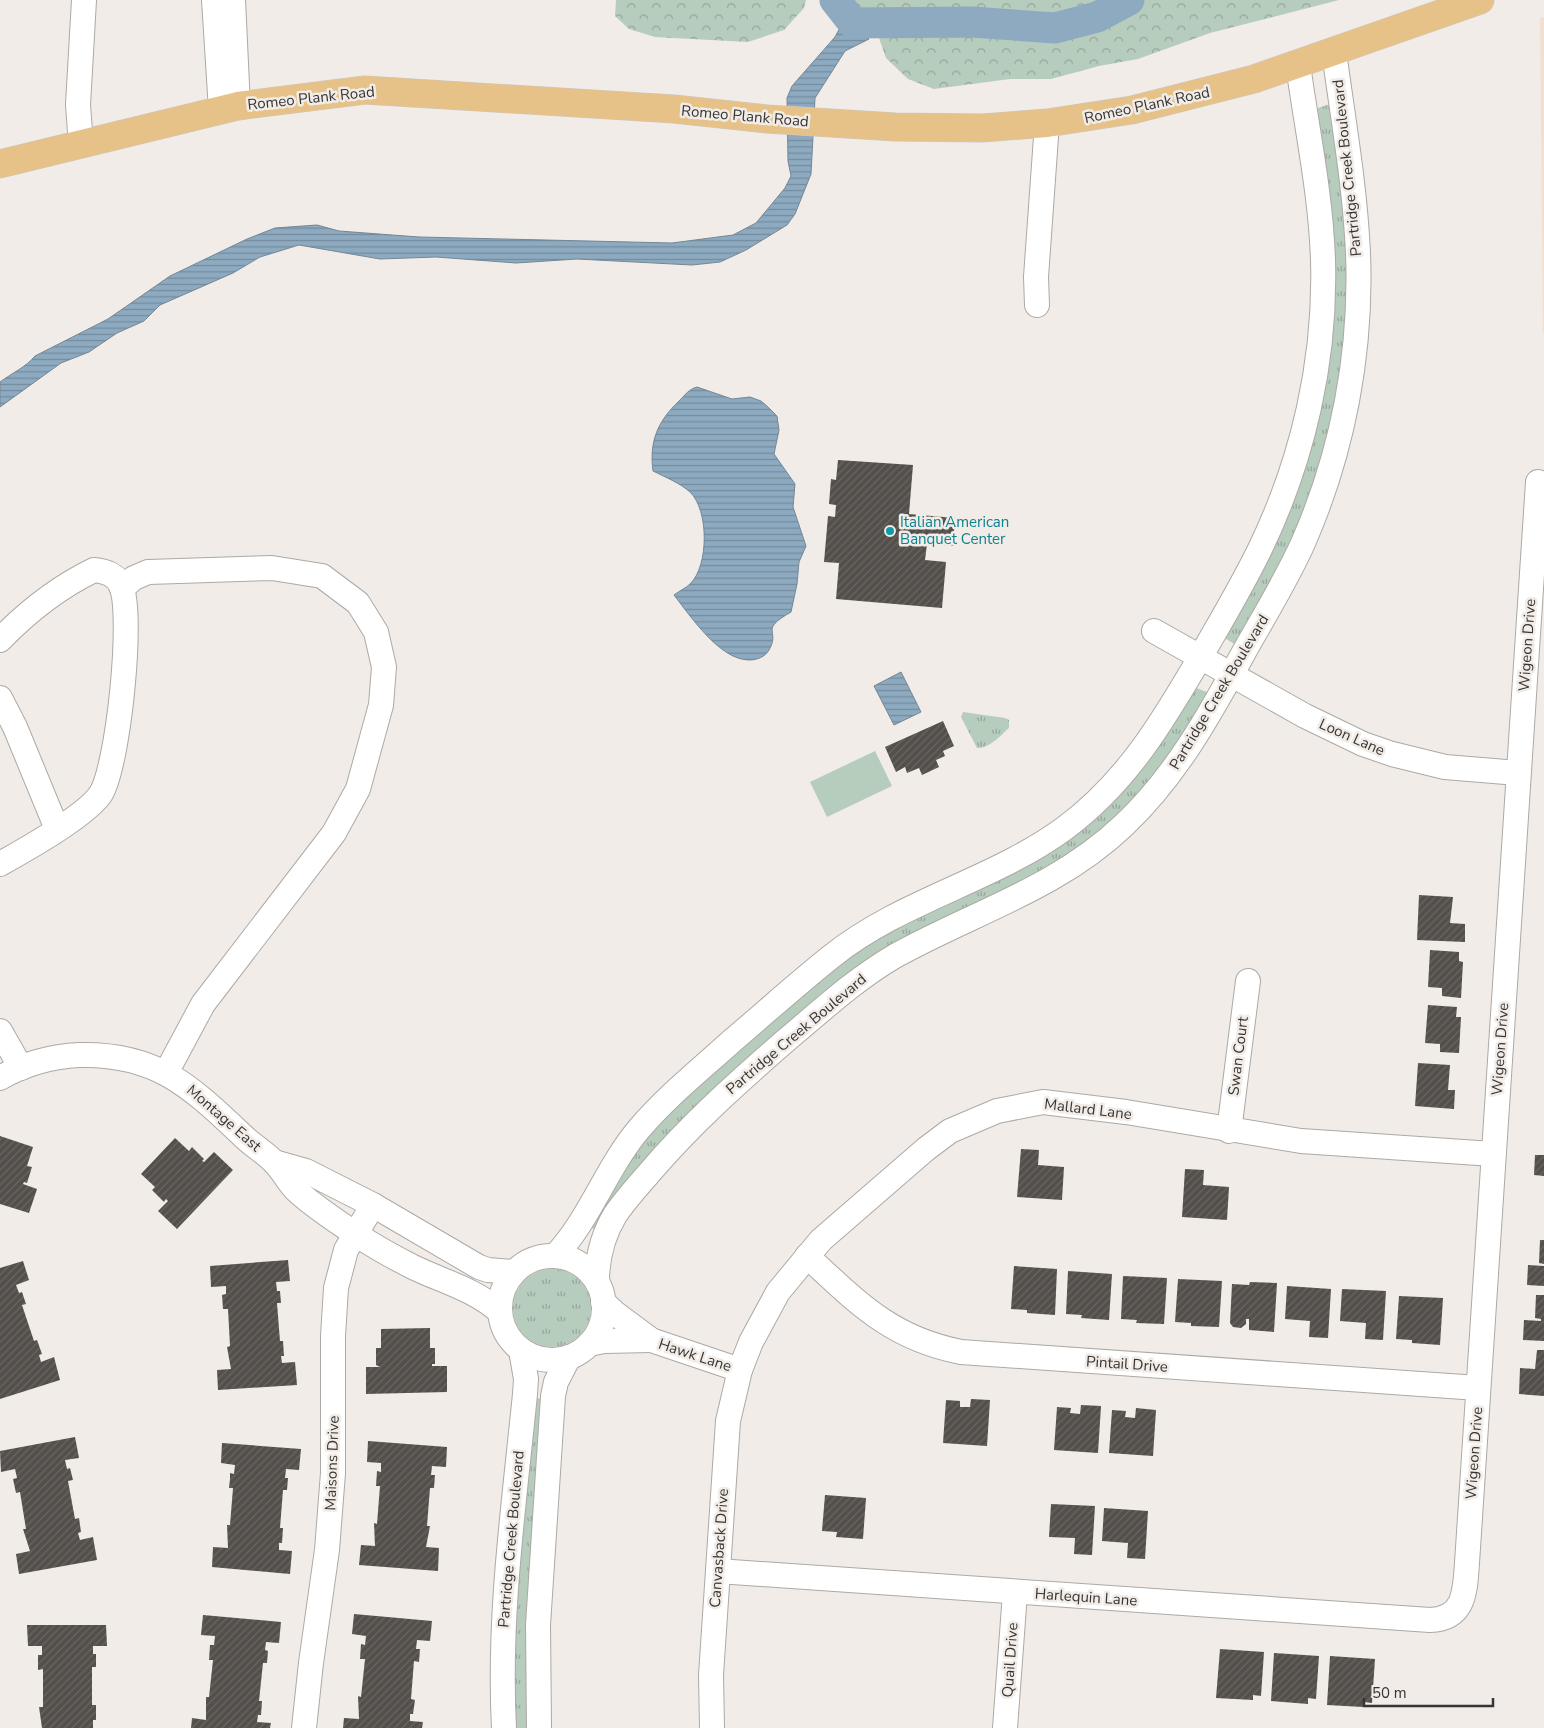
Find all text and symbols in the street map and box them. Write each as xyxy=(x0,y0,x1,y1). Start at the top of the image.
street label: Partridge Creek Boulevard xyxy=(1328,79,1366,257)
street label: Romeo Plank Road xyxy=(246,81,376,115)
street label: Romeo Plank Road xyxy=(1082,82,1212,128)
street label: Romeo Plank Road xyxy=(680,100,810,132)
place label: Italian American Banquet Center xyxy=(900,512,1009,549)
marker: Italian American Banquet Center xyxy=(884,525,896,537)
street label: Wigeon Drive xyxy=(1514,598,1540,692)
street label: Partridge Creek Boulevard xyxy=(1165,611,1273,773)
street label: Loon Lane xyxy=(1316,714,1388,760)
street label: Partridge Creek Boulevard xyxy=(722,969,870,1099)
street label: Wigeon Drive xyxy=(1487,1002,1513,1096)
street label: Swan Court xyxy=(1223,1015,1253,1097)
street label: Montage East xyxy=(183,1080,266,1156)
street label: Mallard Lane xyxy=(1043,1094,1133,1124)
street label: Hawk Lane xyxy=(656,1334,734,1376)
street label: Pintail Drive xyxy=(1085,1351,1169,1377)
street label: Wigeon Drive xyxy=(1461,1406,1487,1500)
street label: Maisons Drive xyxy=(320,1415,344,1511)
street label: Partridge Creek Boulevard xyxy=(493,1450,529,1628)
street label: Canvasback Drive xyxy=(705,1488,733,1608)
street label: Harlequin Lane xyxy=(1034,1583,1138,1611)
street label: Quail Drive xyxy=(997,1622,1023,1698)
scale bar xyxy=(1364,1676,1493,1708)
text: 50 m xyxy=(1372,1683,1407,1703)

